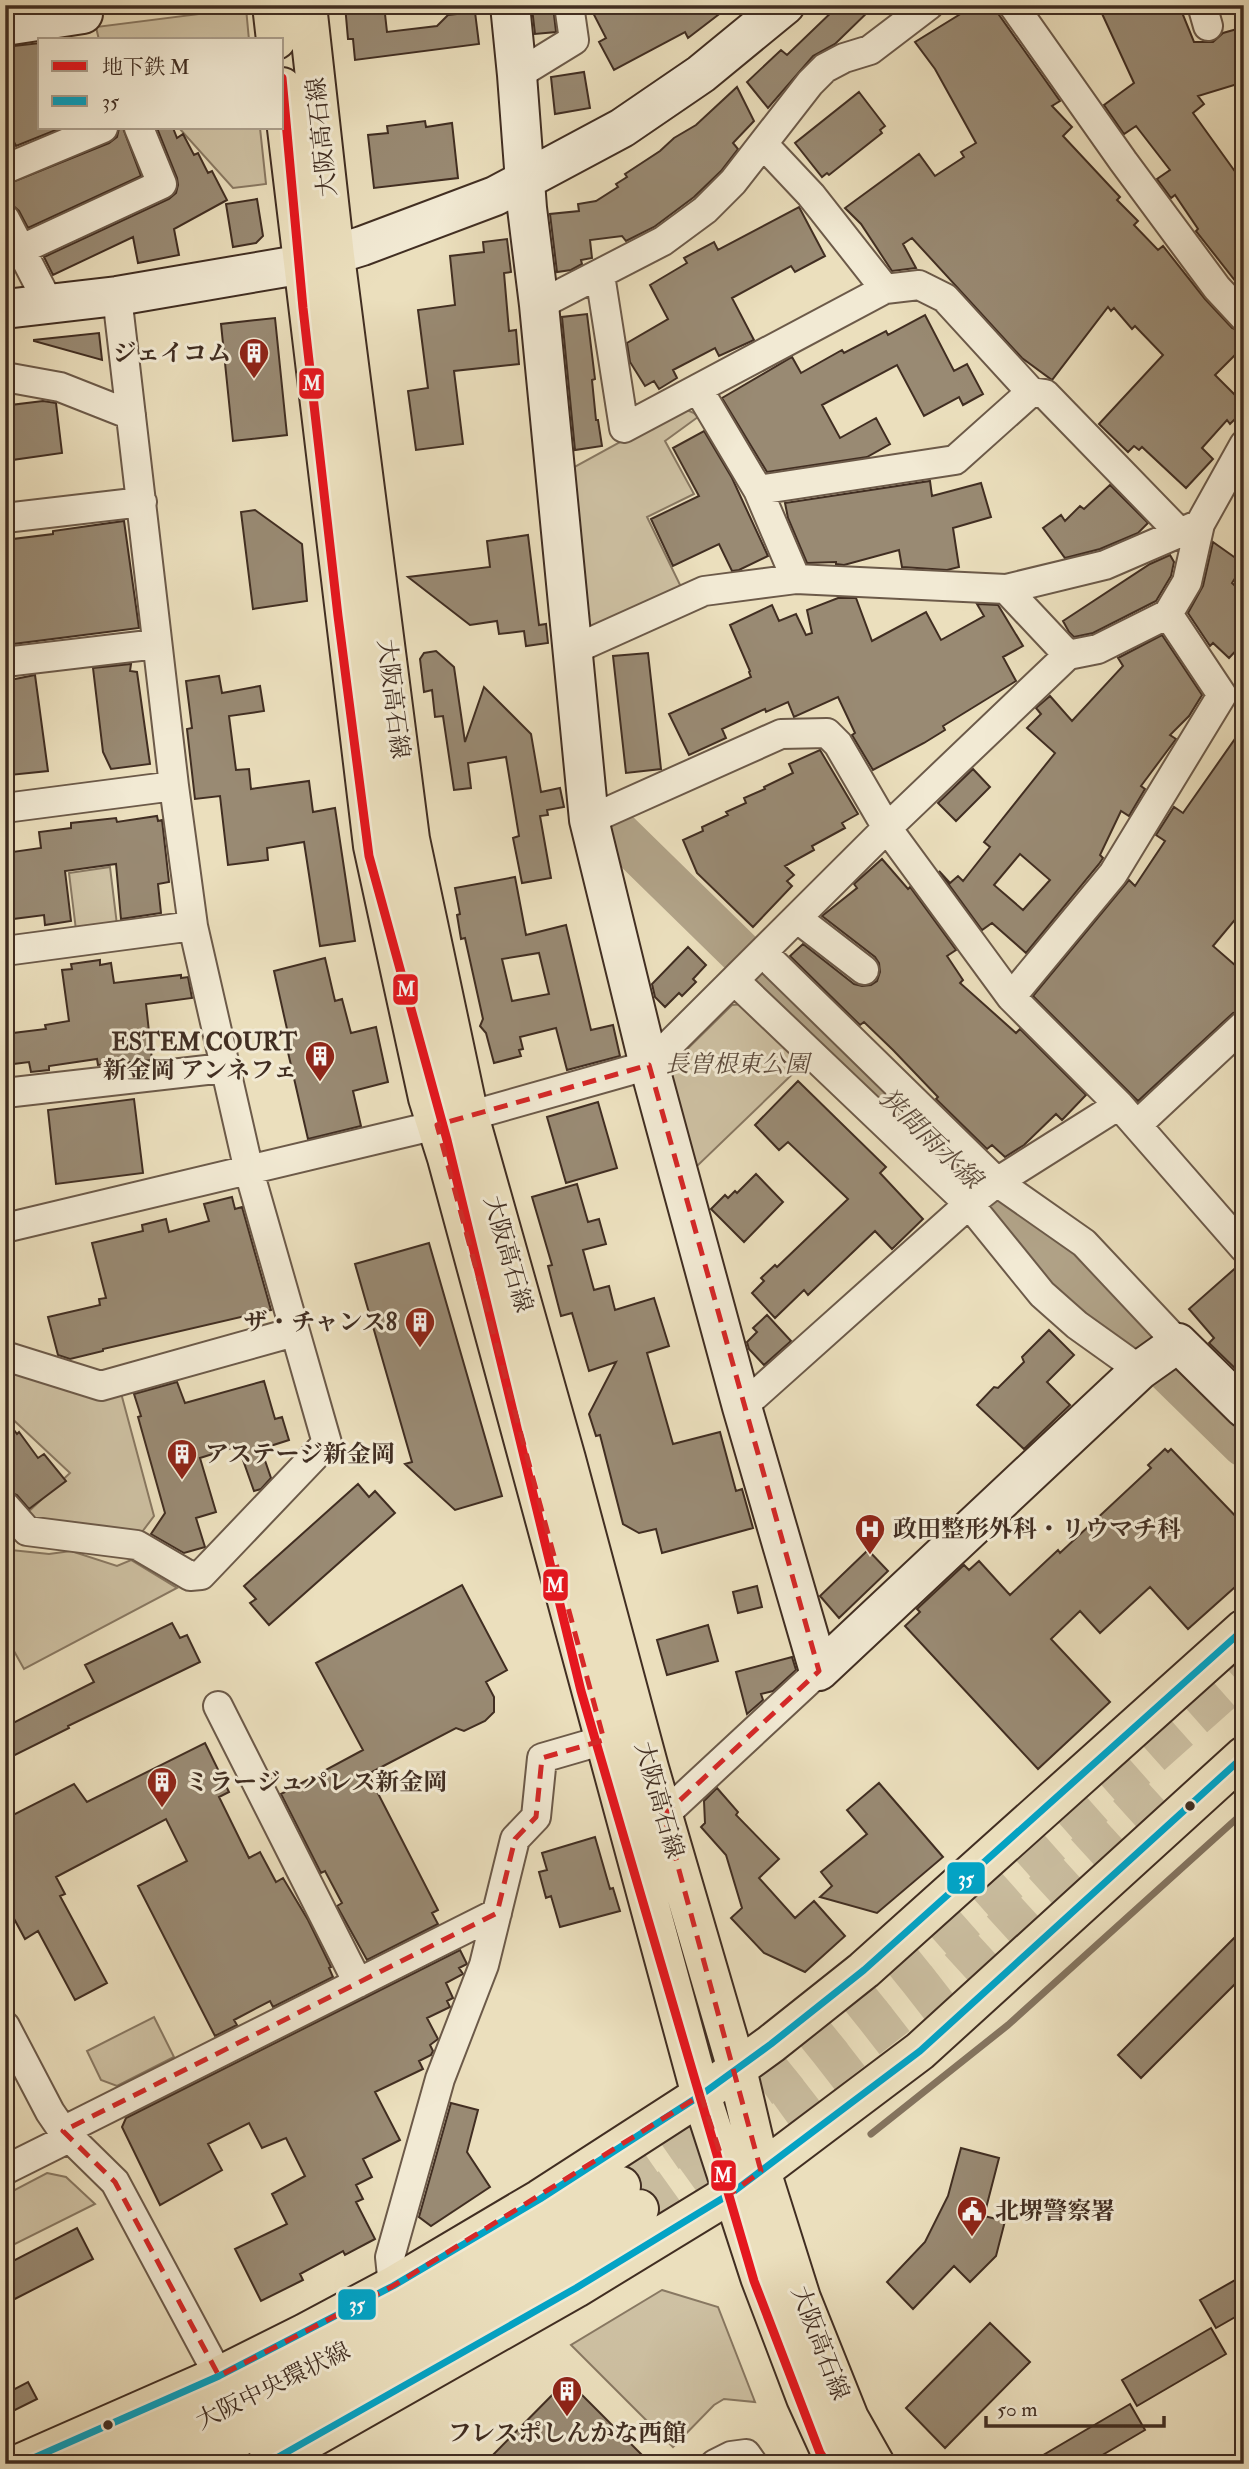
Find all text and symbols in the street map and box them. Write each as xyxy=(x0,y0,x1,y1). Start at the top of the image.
legend xyxy=(38,38,284,130)
text: 地下鉄 M xyxy=(102,54,190,81)
street label: 大阪高石線 xyxy=(300,76,344,198)
text: 35 xyxy=(102,88,120,115)
building icon: ジェイコム xyxy=(237,336,271,380)
place label: ジェイコム xyxy=(112,338,231,369)
line badge: M xyxy=(298,367,325,400)
text: M xyxy=(302,372,322,396)
street label: 大阪高石線 xyxy=(370,638,416,760)
line badge: M xyxy=(392,973,419,1006)
text: M xyxy=(396,978,416,1002)
place label: ESTEM COURT 新金岡 アンネフェ xyxy=(103,1027,297,1086)
building icon: ESTEM COURT 新金岡 アンネフェ xyxy=(303,1039,337,1083)
park label: 長曽根東公園 xyxy=(665,1049,813,1080)
water label: 狭間雨水線 xyxy=(872,1082,990,1198)
street label: 大阪高石線 xyxy=(477,1192,539,1316)
building icon: ザ・チャンス8 xyxy=(403,1305,437,1349)
place label: ザ・チャンス8 xyxy=(243,1307,398,1338)
building icon: アステージ新金岡 xyxy=(165,1437,199,1481)
place label: アステージ新金岡 xyxy=(205,1439,395,1470)
hospital icon: 政田整形外科・リウマチ科 xyxy=(853,1512,887,1556)
place label: 政田整形外科・リウマチ科 xyxy=(893,1514,1181,1545)
line badge: M xyxy=(542,1568,569,1602)
text: M xyxy=(545,1574,565,1598)
street label: 大阪高石線 xyxy=(628,1738,690,1862)
building icon: ミラージュパレス新金岡 xyxy=(145,1765,179,1809)
place label: ミラージュパレス新金岡 xyxy=(185,1767,447,1798)
unlabelled marker xyxy=(1183,1799,1197,1813)
line badge: 35 xyxy=(946,1861,986,1895)
text: 35 xyxy=(958,1867,974,1891)
line badge: M xyxy=(710,2159,737,2192)
text: M xyxy=(713,2164,733,2188)
public building icon: 北堺警察署 xyxy=(955,2194,989,2238)
place label: 北堺警察署 xyxy=(995,2196,1115,2227)
street label: 大阪高石線 xyxy=(784,2281,856,2405)
line badge: 35 xyxy=(337,2288,377,2321)
text: 35 xyxy=(349,2293,365,2317)
street label: 大阪中央環状線 xyxy=(191,2335,355,2437)
building icon: フレスポしんかな西館 xyxy=(550,2374,584,2418)
scale bar xyxy=(986,2385,1165,2429)
text: 50 m xyxy=(997,2396,1038,2423)
unlabelled marker xyxy=(101,2418,115,2432)
place label: フレスポしんかな西館 xyxy=(448,2418,686,2449)

